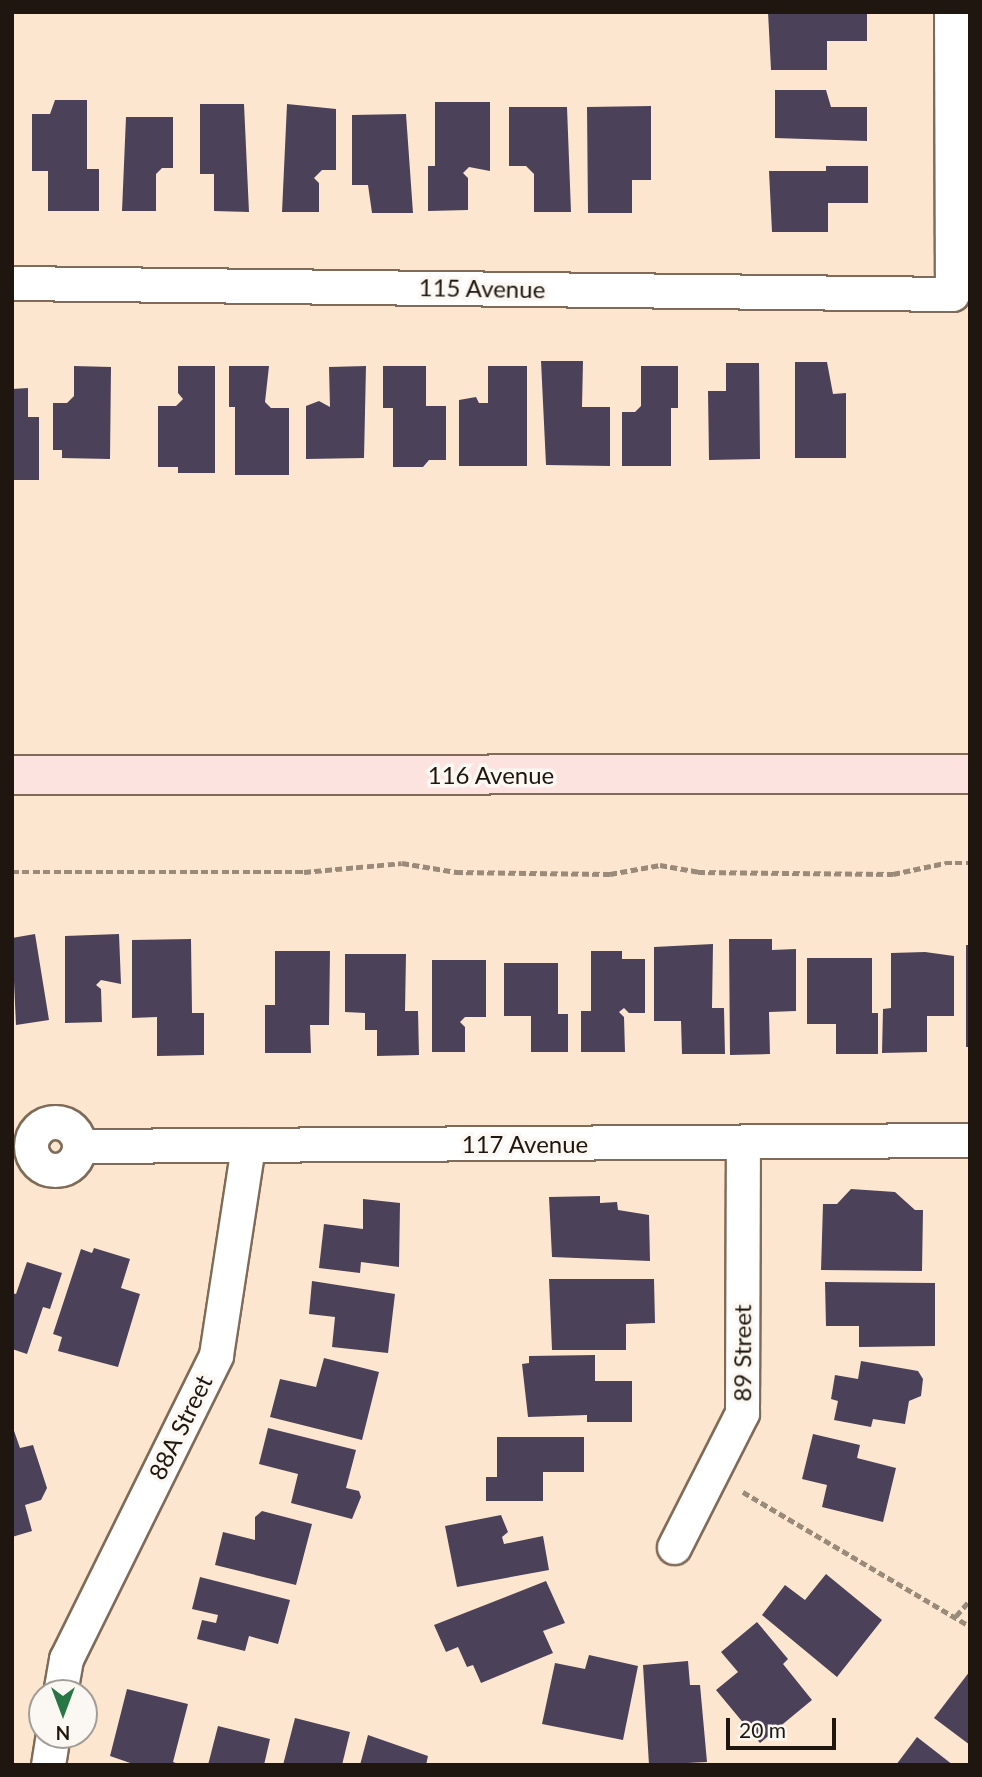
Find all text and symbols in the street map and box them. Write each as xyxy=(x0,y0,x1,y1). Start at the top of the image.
street label: 115 Avenue xyxy=(418,272,546,304)
street label: 116 Avenue xyxy=(427,761,555,789)
street label: 117 Avenue xyxy=(461,1130,589,1158)
street label: 89 Street xyxy=(728,1304,756,1402)
street label: 88A Street xyxy=(142,1370,218,1484)
north arrow xyxy=(28,1679,98,1749)
scale bar xyxy=(730,1704,840,1748)
text: 20 m xyxy=(739,1717,786,1742)
text: N xyxy=(56,1722,70,1745)

